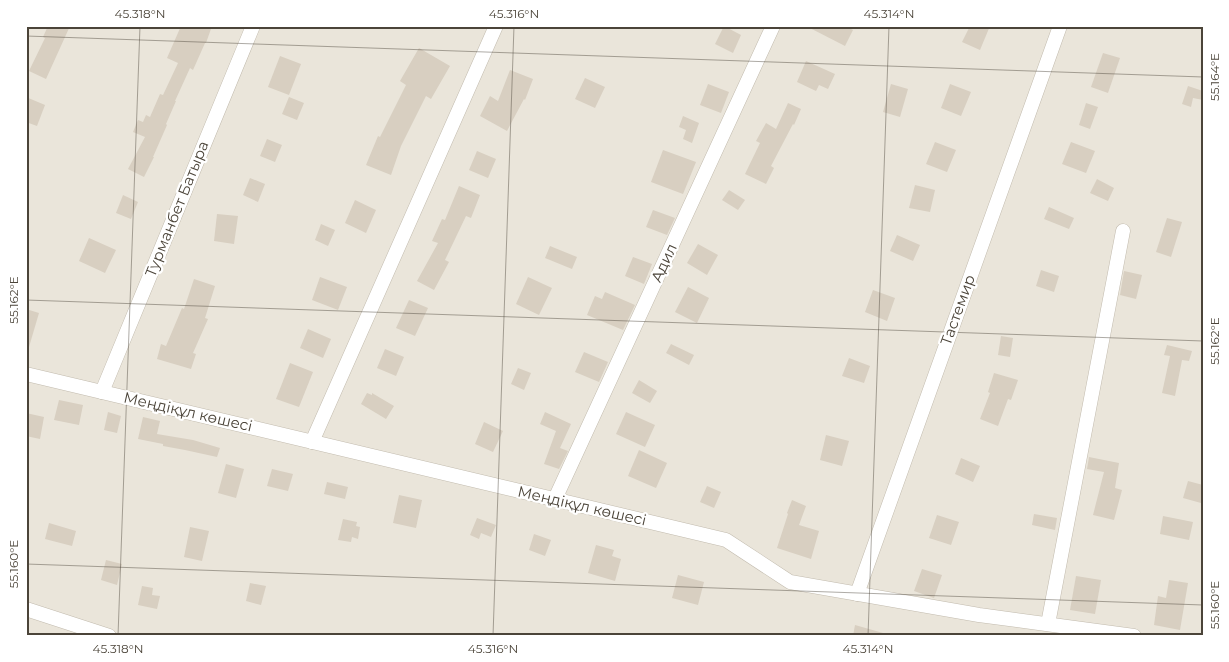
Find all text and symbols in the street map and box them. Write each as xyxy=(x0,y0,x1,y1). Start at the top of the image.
text: 45.318°N xyxy=(115,6,165,21)
text: 45.316°N xyxy=(489,6,539,21)
text: 45.314°N xyxy=(864,6,914,21)
text: 55.164°E xyxy=(1207,53,1222,101)
street label: Турманбет Батыра xyxy=(141,138,213,280)
street label: Адил xyxy=(646,240,681,285)
street label: Тастемир xyxy=(936,272,979,348)
text: 55.162°E xyxy=(6,276,21,324)
text: 55.162°E xyxy=(1207,317,1222,365)
street label: Меңдіқұл көшесі xyxy=(122,387,254,436)
street label: Меңдіқұл көшесі xyxy=(516,481,648,530)
text: 55.160°E xyxy=(6,540,21,588)
text: 55.160°E xyxy=(1207,581,1222,629)
text: 45.318°N xyxy=(93,641,143,656)
text: 45.316°N xyxy=(468,641,518,656)
text: 45.314°N xyxy=(843,641,893,656)

